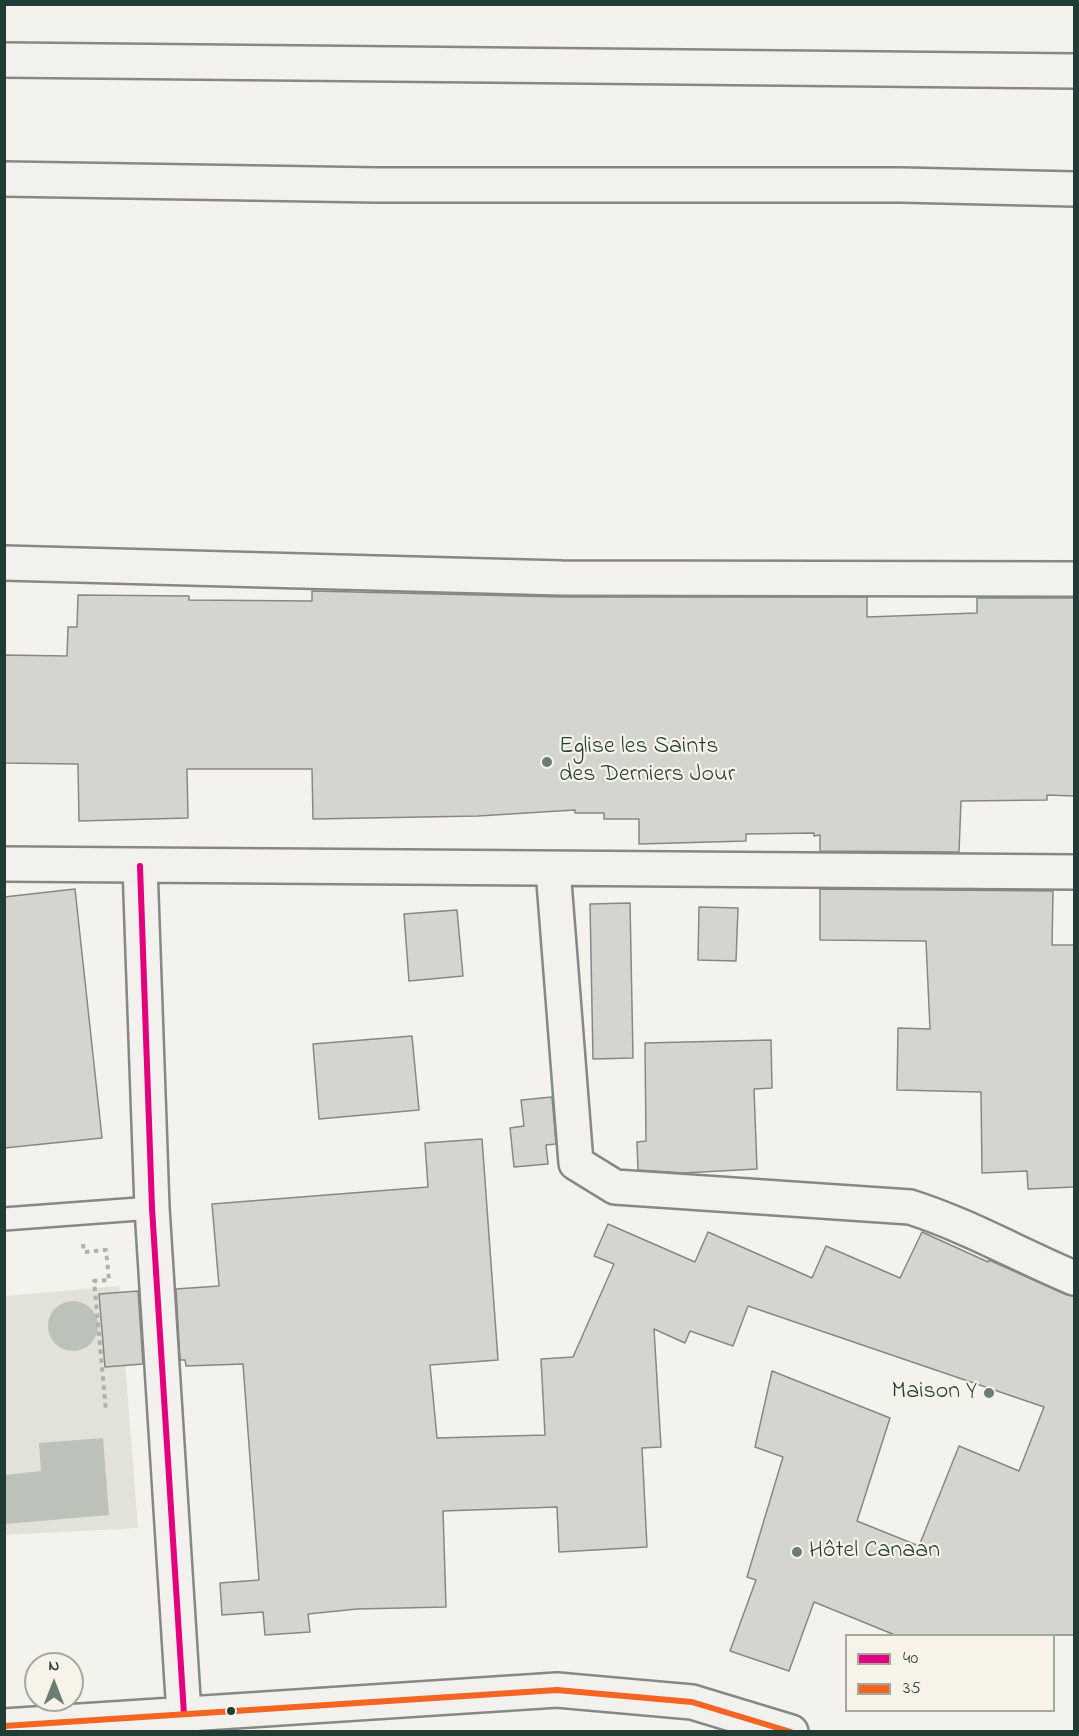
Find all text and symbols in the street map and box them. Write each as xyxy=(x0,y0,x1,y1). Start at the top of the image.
place label: Eglise les Saints des Derniers Jour xyxy=(559,734,735,790)
marker: Eglise les Saints des Derniers Jour xyxy=(540,755,554,769)
place label: Maison Y xyxy=(892,1379,977,1407)
marker: Maison Y xyxy=(982,1386,996,1400)
place label: Hôtel Canaan xyxy=(809,1538,940,1566)
marker: Hôtel Canaan xyxy=(790,1545,804,1559)
legend xyxy=(845,1634,1055,1712)
text: 40 xyxy=(903,1646,918,1672)
north arrow xyxy=(24,1652,84,1712)
text: N xyxy=(49,1654,59,1678)
text: 35 xyxy=(903,1676,921,1702)
unlabelled marker xyxy=(225,1705,237,1717)

